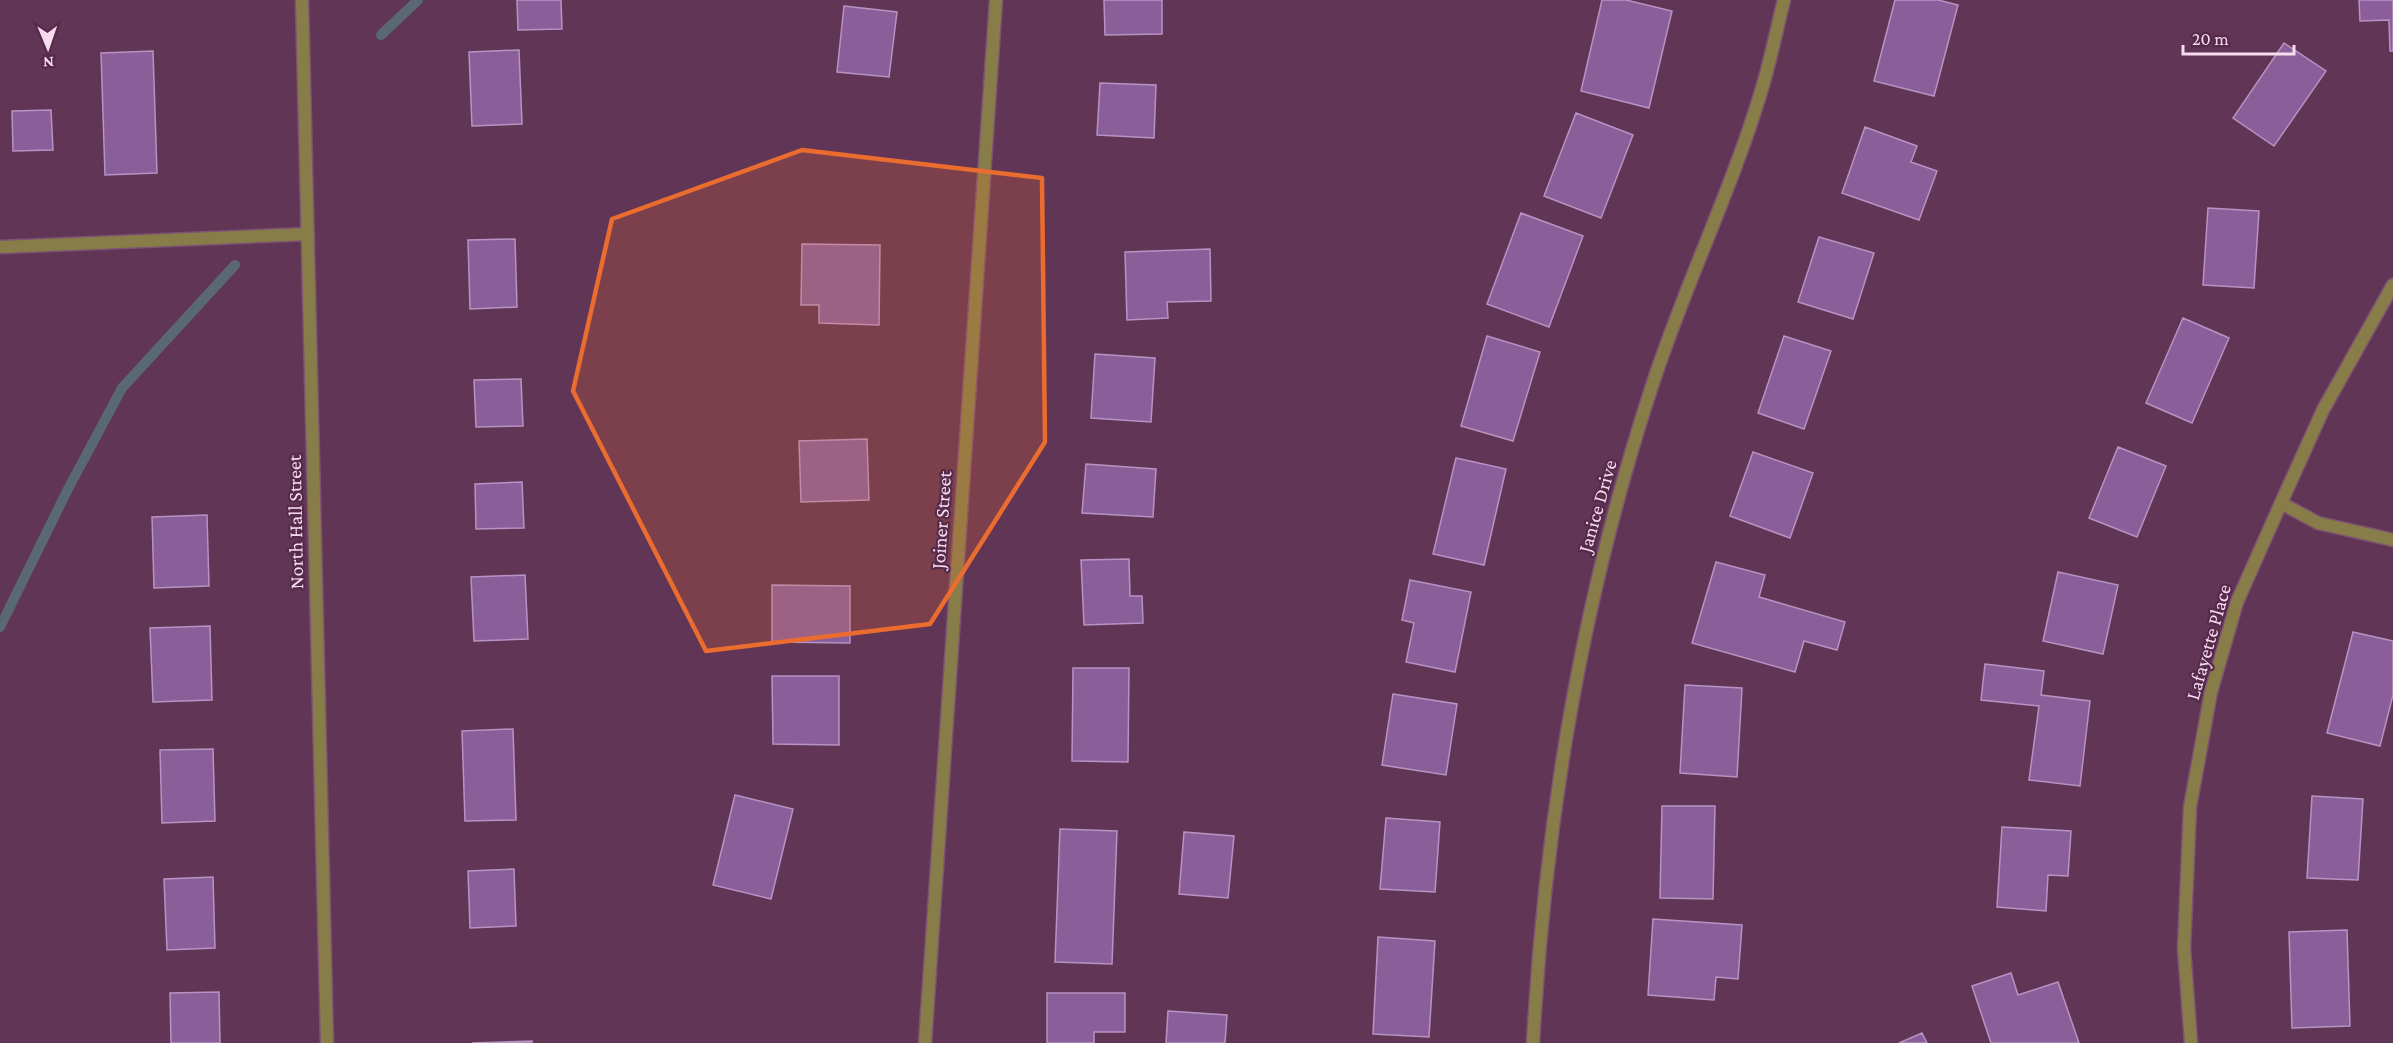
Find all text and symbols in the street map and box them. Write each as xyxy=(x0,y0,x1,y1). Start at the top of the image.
north arrow xyxy=(18,18,78,78)
scale bar xyxy=(2183,18,2294,56)
text: 20 m xyxy=(2192,29,2229,49)
text: N xyxy=(43,54,54,71)
street label: North Hall Street xyxy=(283,454,307,590)
street label: Janice Drive xyxy=(1573,457,1622,557)
street label: Joiner Street xyxy=(926,470,956,572)
street label: Lafayette Place xyxy=(2181,581,2236,703)

